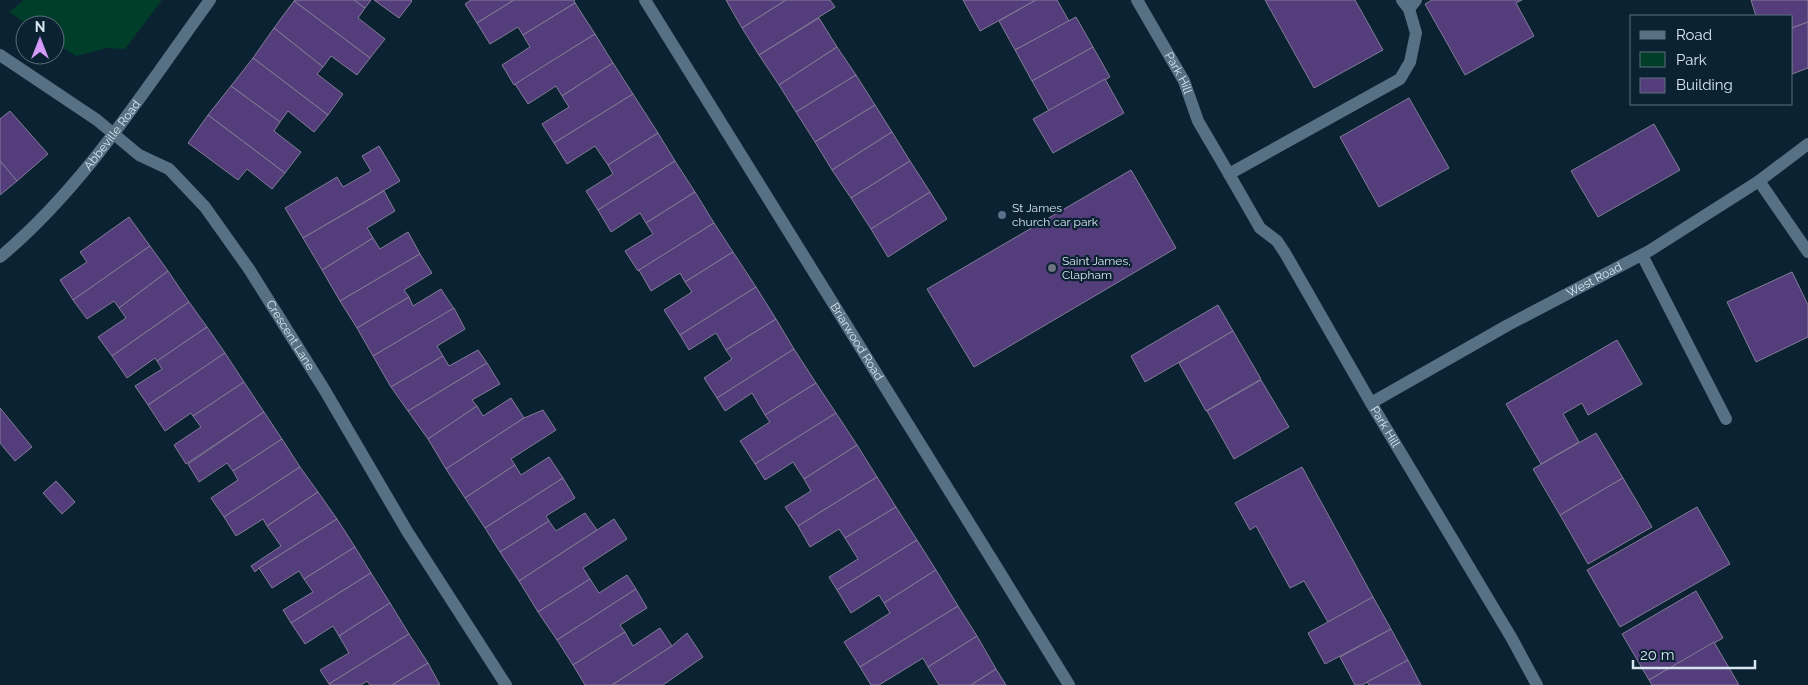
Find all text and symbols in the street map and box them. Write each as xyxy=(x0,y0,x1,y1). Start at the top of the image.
north arrow xyxy=(15,15,65,65)
legend xyxy=(1630,15,1793,105)
text: N xyxy=(35,19,45,35)
text: Road xyxy=(1676,26,1712,44)
street label: Park Hill xyxy=(1162,49,1195,96)
text: Park xyxy=(1676,51,1707,69)
text: Building xyxy=(1676,76,1733,94)
street label: Abbeville Road xyxy=(81,97,143,173)
place label: St James church car park xyxy=(1012,201,1099,229)
marker: St James church car park xyxy=(996,209,1008,221)
place label: Saint James, Clapham xyxy=(1062,254,1131,282)
street label: West Road xyxy=(1564,260,1624,300)
marker: Saint James, Clapham xyxy=(1046,262,1058,274)
street label: Crescent Lane xyxy=(263,297,318,373)
street label: Briarwood Road xyxy=(827,300,886,383)
street label: Park Hill xyxy=(1367,403,1403,450)
scale bar xyxy=(1633,638,1756,670)
text: 20 m xyxy=(1640,646,1675,664)

